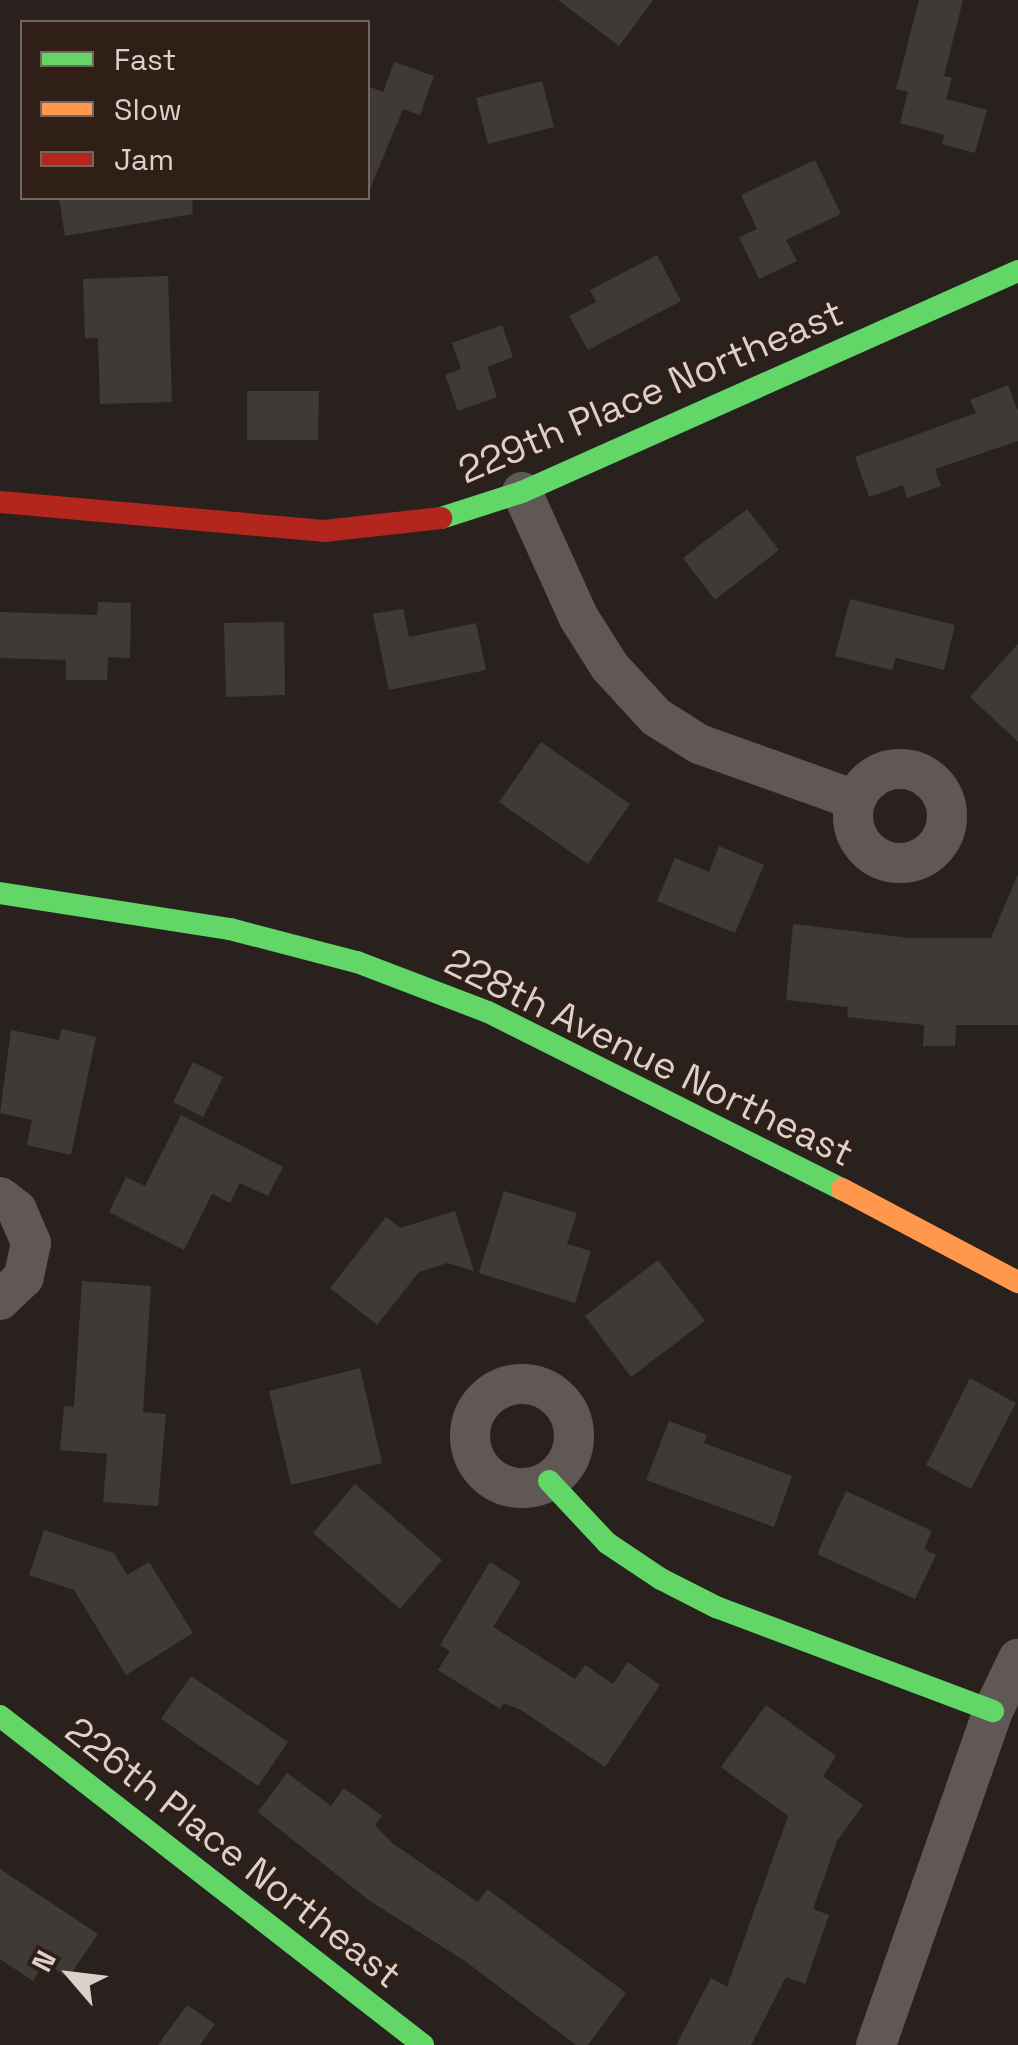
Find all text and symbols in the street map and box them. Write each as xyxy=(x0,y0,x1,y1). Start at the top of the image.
legend xyxy=(20,20,370,200)
text: Fast xyxy=(114,40,176,79)
text: Slow xyxy=(114,90,182,129)
text: Jam xyxy=(114,140,174,179)
street label: 229th Place Northeast xyxy=(452,290,850,494)
street label: 228th Avenue Northeast xyxy=(437,939,861,1177)
street label: 226th Place Northeast xyxy=(56,1708,410,1998)
north arrow xyxy=(20,1925,120,2025)
text: N xyxy=(23,1944,64,1978)

